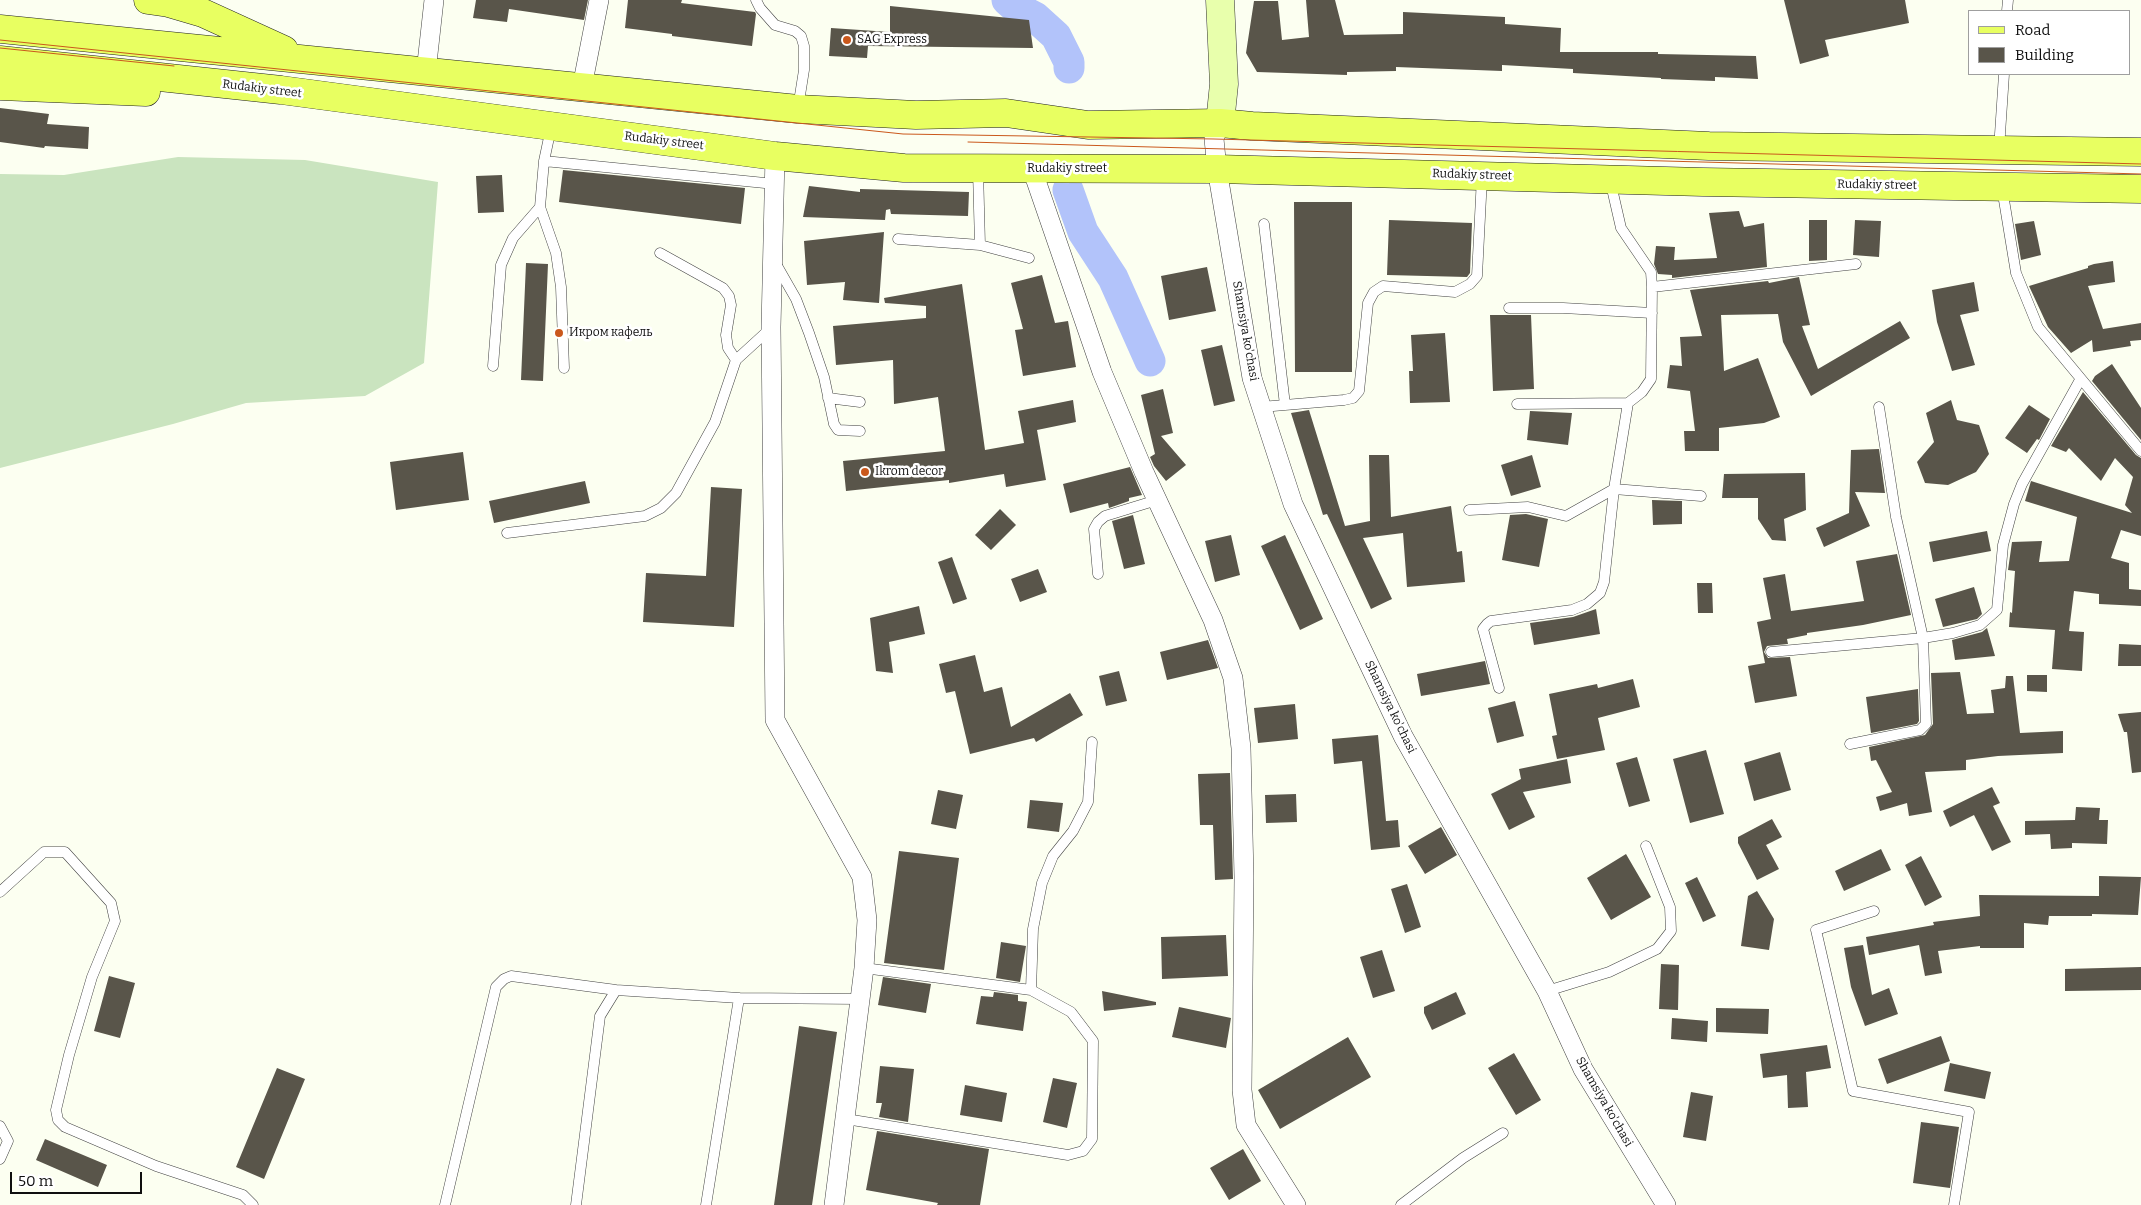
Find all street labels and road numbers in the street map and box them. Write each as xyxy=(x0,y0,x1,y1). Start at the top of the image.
street label: Rudakiy street xyxy=(221,77,303,101)
street label: Rudakiy street xyxy=(623,129,705,153)
street label: Rudakiy street xyxy=(1027,162,1107,176)
street label: Rudakiy street xyxy=(1432,166,1512,184)
street label: Rudakiy street xyxy=(1837,177,1917,193)
street label: Shamsiya ko'chasi xyxy=(1229,280,1261,382)
street label: Shamsiya ko'chasi xyxy=(1361,658,1419,756)
street label: Shamsiya ko'chasi xyxy=(1572,1054,1636,1150)

